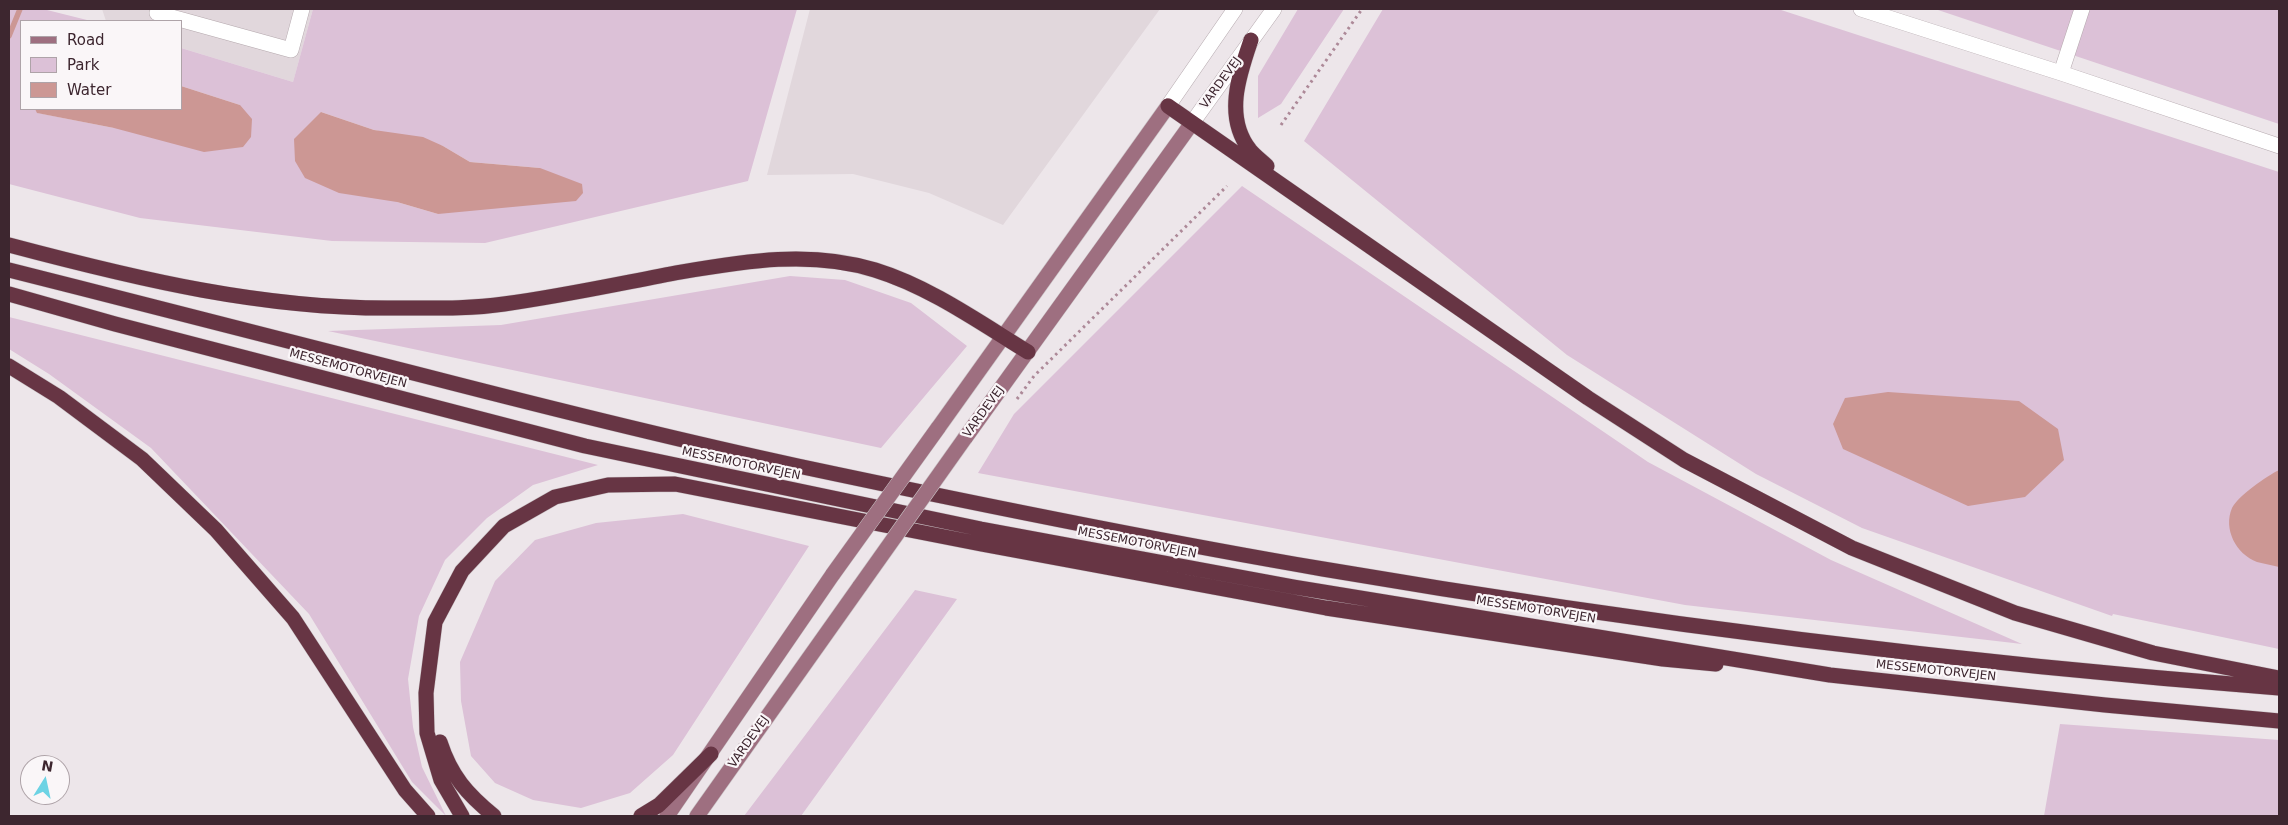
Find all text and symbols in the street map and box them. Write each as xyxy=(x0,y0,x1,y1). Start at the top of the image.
legend xyxy=(20,20,182,110)
text: Road xyxy=(67,31,105,49)
street label: VARDEVEJ xyxy=(1198,54,1244,112)
text: Park xyxy=(67,56,99,74)
text: Water xyxy=(67,81,111,99)
street label: MESSEMOTORVEJEN xyxy=(288,346,408,392)
street label: VARDEVEJ xyxy=(961,383,1007,441)
street label: MESSEMOTORVEJEN xyxy=(680,444,802,484)
street label: MESSEMOTORVEJEN xyxy=(1076,524,1198,562)
street label: MESSEMOTORVEJEN xyxy=(1475,593,1597,627)
street label: MESSEMOTORVEJEN xyxy=(1875,658,1997,684)
street label: VARDEVEJ xyxy=(726,713,772,771)
north arrow xyxy=(20,755,70,805)
text: N xyxy=(40,757,55,775)

